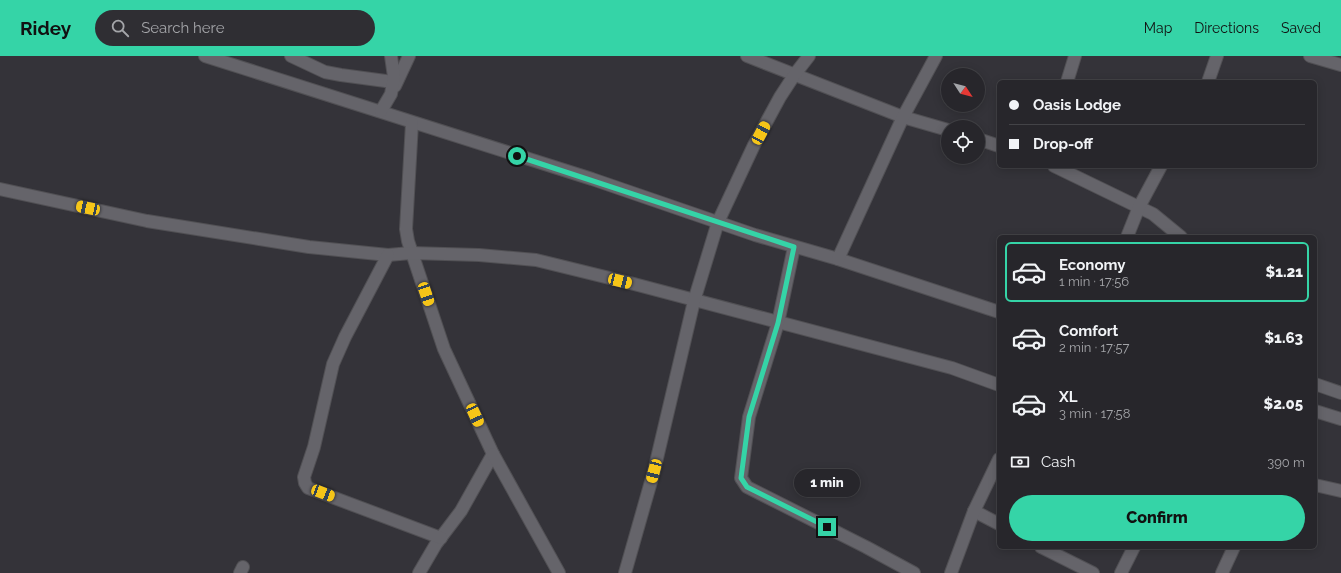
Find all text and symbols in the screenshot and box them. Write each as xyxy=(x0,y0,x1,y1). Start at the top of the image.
search box xyxy=(95,10,375,46)
text: Ridey xyxy=(20,17,71,39)
icon: search xyxy=(109,17,131,39)
text: Search here xyxy=(141,19,224,37)
text: Map xyxy=(1144,20,1172,36)
text: Directions xyxy=(1194,20,1259,36)
text: Saved xyxy=(1281,20,1321,36)
north arrow xyxy=(941,68,985,112)
map controls xyxy=(941,68,985,164)
text: Oasis Lodge xyxy=(1033,96,1121,114)
car xyxy=(750,120,772,146)
button: locate xyxy=(941,120,985,164)
text: Drop-off xyxy=(1033,135,1093,153)
route start xyxy=(508,147,526,165)
car xyxy=(75,200,101,216)
icon: car xyxy=(1011,254,1047,290)
text: Economy xyxy=(1059,256,1126,274)
text: $1.21 xyxy=(1266,263,1303,281)
car xyxy=(607,272,633,290)
text: 1 min · 17:56 xyxy=(1059,274,1129,289)
car xyxy=(416,281,436,307)
icon: car xyxy=(1011,320,1047,356)
text: Comfort xyxy=(1059,322,1118,340)
text: $1.63 xyxy=(1265,329,1303,347)
text: 2 min · 17:57 xyxy=(1059,340,1129,355)
icon: car xyxy=(1011,386,1047,422)
text: XL xyxy=(1059,388,1077,406)
text: $2.05 xyxy=(1264,395,1303,413)
car xyxy=(464,402,486,428)
text: 3 min · 17:58 xyxy=(1059,406,1130,421)
icon: cash xyxy=(1009,451,1031,473)
text: Cash xyxy=(1041,453,1075,471)
text: 390 m xyxy=(1267,455,1305,470)
car xyxy=(645,458,663,484)
callout: 1 min xyxy=(794,469,860,497)
text: 1 min xyxy=(810,475,844,490)
car xyxy=(310,483,336,503)
button: Confirm xyxy=(1009,495,1305,541)
route end xyxy=(818,518,836,536)

